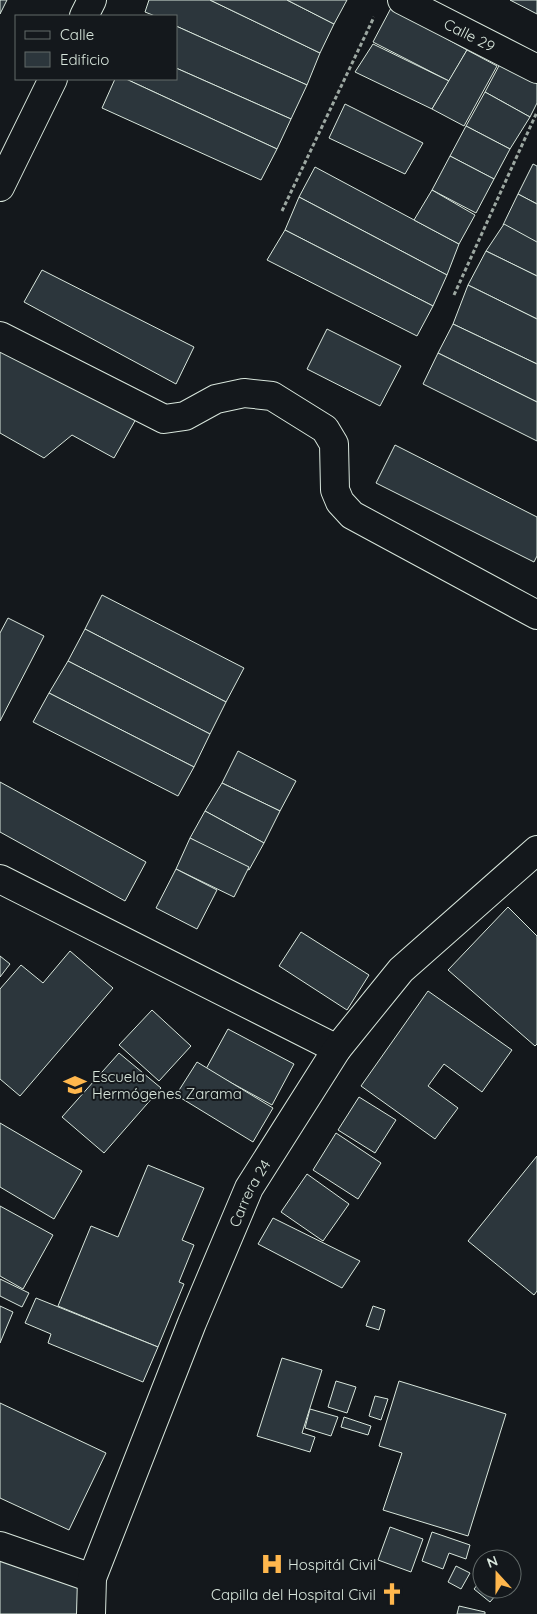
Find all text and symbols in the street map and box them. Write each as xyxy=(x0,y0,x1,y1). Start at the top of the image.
street label: Calle 29 xyxy=(441,14,498,56)
legend xyxy=(15,15,178,80)
text: Calle xyxy=(60,25,94,44)
text: Edificio xyxy=(60,50,109,69)
place label: Escuela Hermógenes Zarama xyxy=(92,1067,242,1103)
school or university icon: Escuela Hermógenes Zarama xyxy=(62,1072,88,1098)
street label: Carrera 24 xyxy=(224,1156,274,1230)
north arrow xyxy=(472,1549,522,1599)
hospital icon: Hospitál Civil xyxy=(259,1551,285,1577)
text: N xyxy=(484,1552,500,1572)
place label: Hospitál Civil xyxy=(288,1555,377,1574)
church icon: Capilla del Hospital Civil xyxy=(379,1581,405,1607)
place label: Capilla del Hospital Civil xyxy=(211,1585,376,1604)

